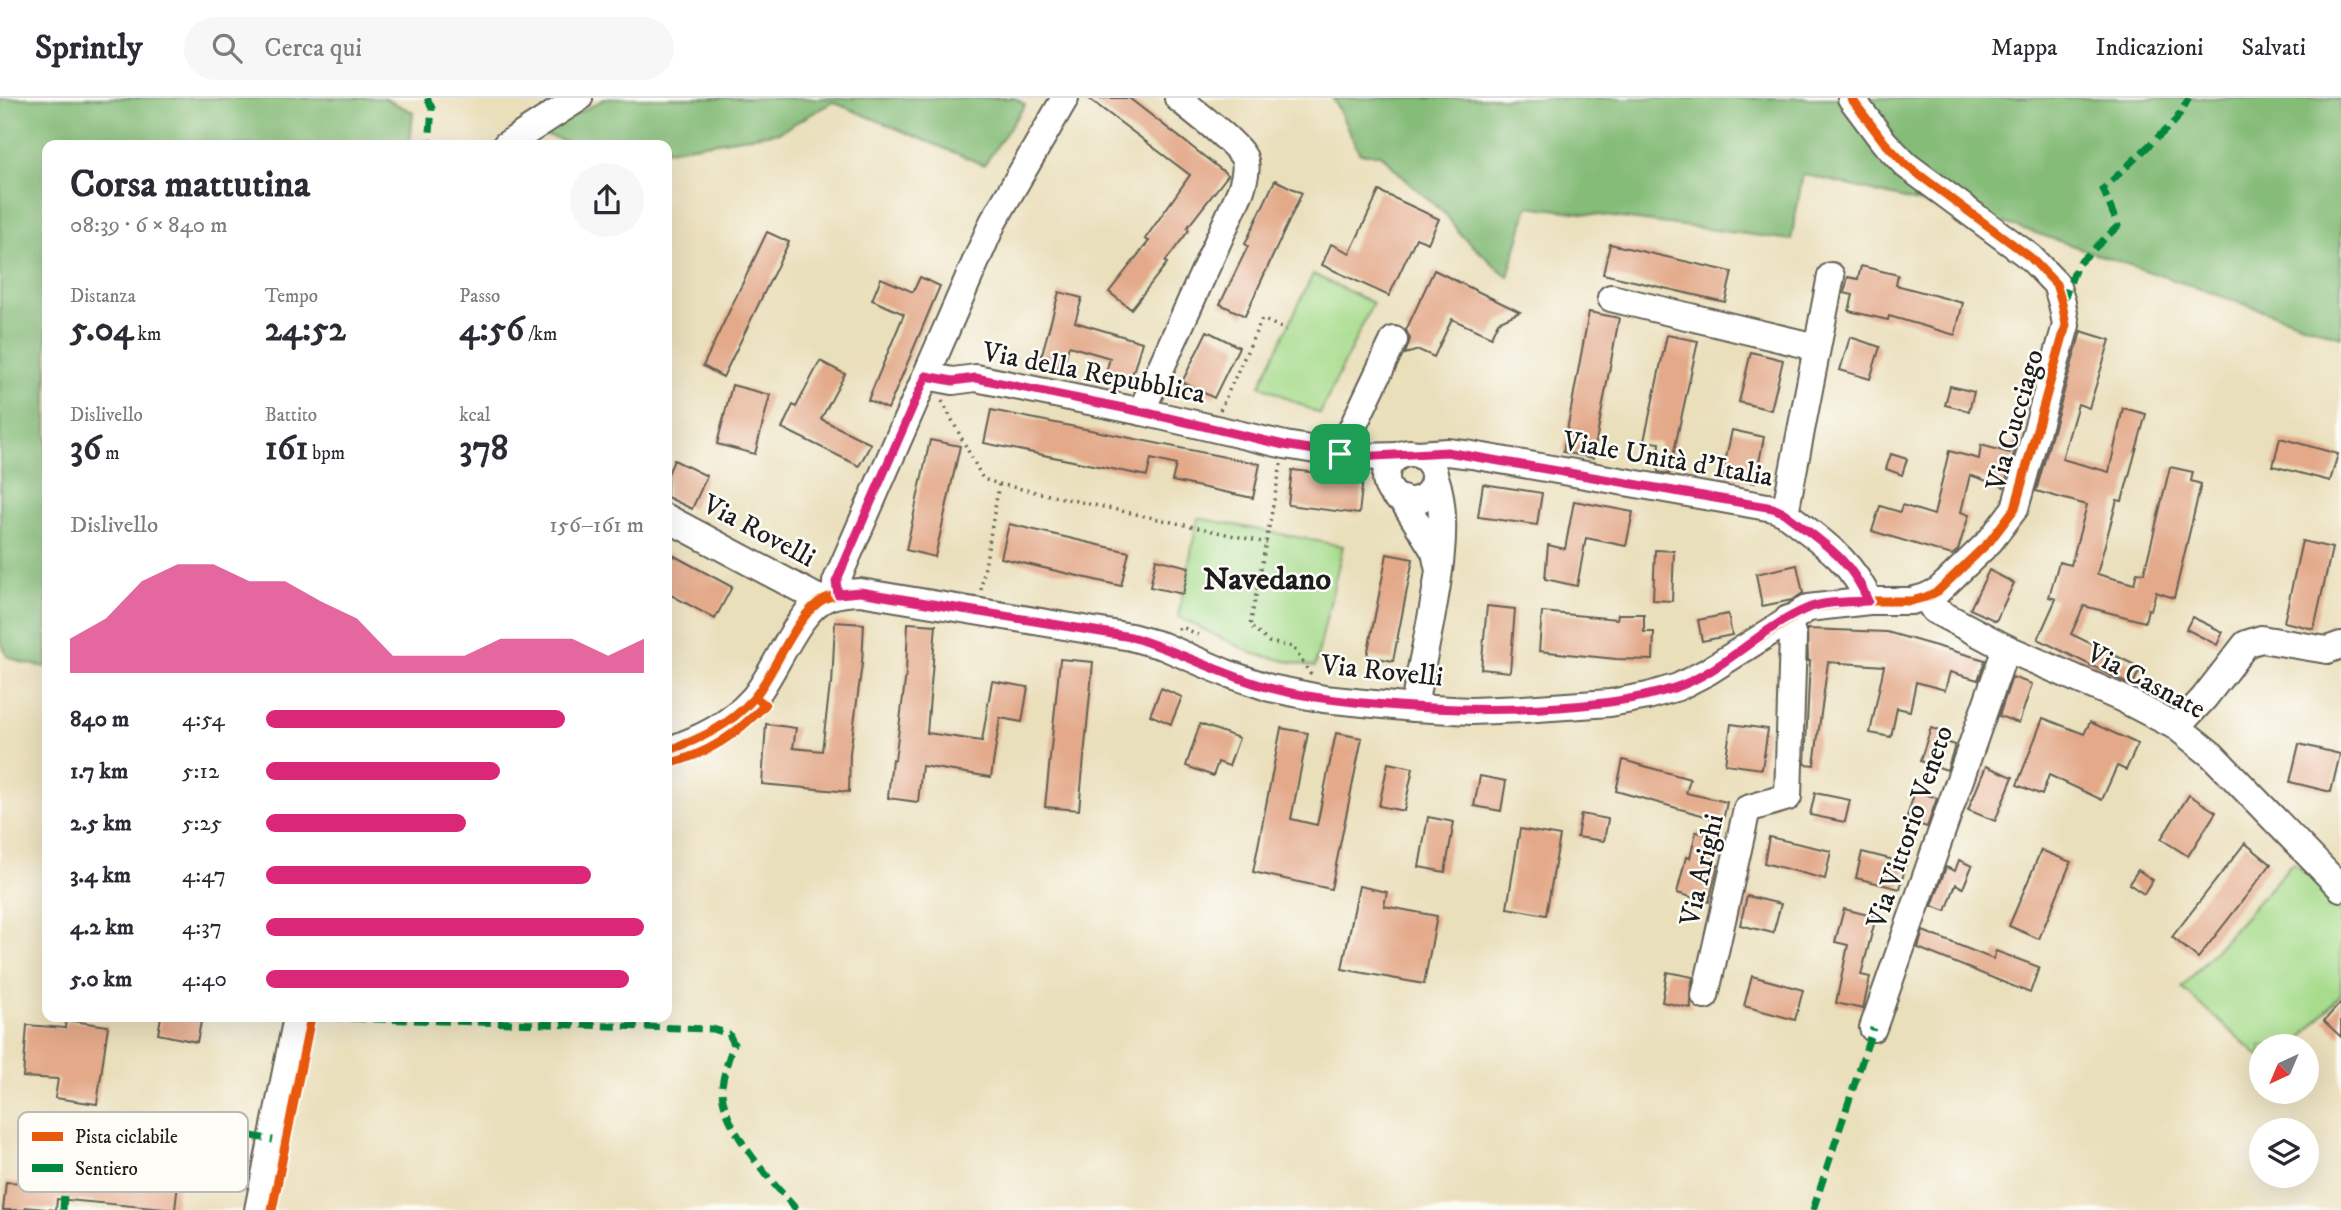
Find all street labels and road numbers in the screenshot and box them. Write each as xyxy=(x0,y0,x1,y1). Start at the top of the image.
street label: Via della Repubblica xyxy=(979,334,1208,412)
street label: Via Cucciago xyxy=(1978,345,2052,496)
street label: Viale Unità d'Italia xyxy=(1559,423,1776,495)
street label: Via Rovelli xyxy=(696,486,821,575)
street label: Via Casnate xyxy=(2080,635,2211,727)
street label: Via Rovelli xyxy=(1318,647,1445,695)
street label: Via Vittorio Veneto xyxy=(1859,721,1961,934)
street label: Via Arighi xyxy=(1672,811,1732,930)

